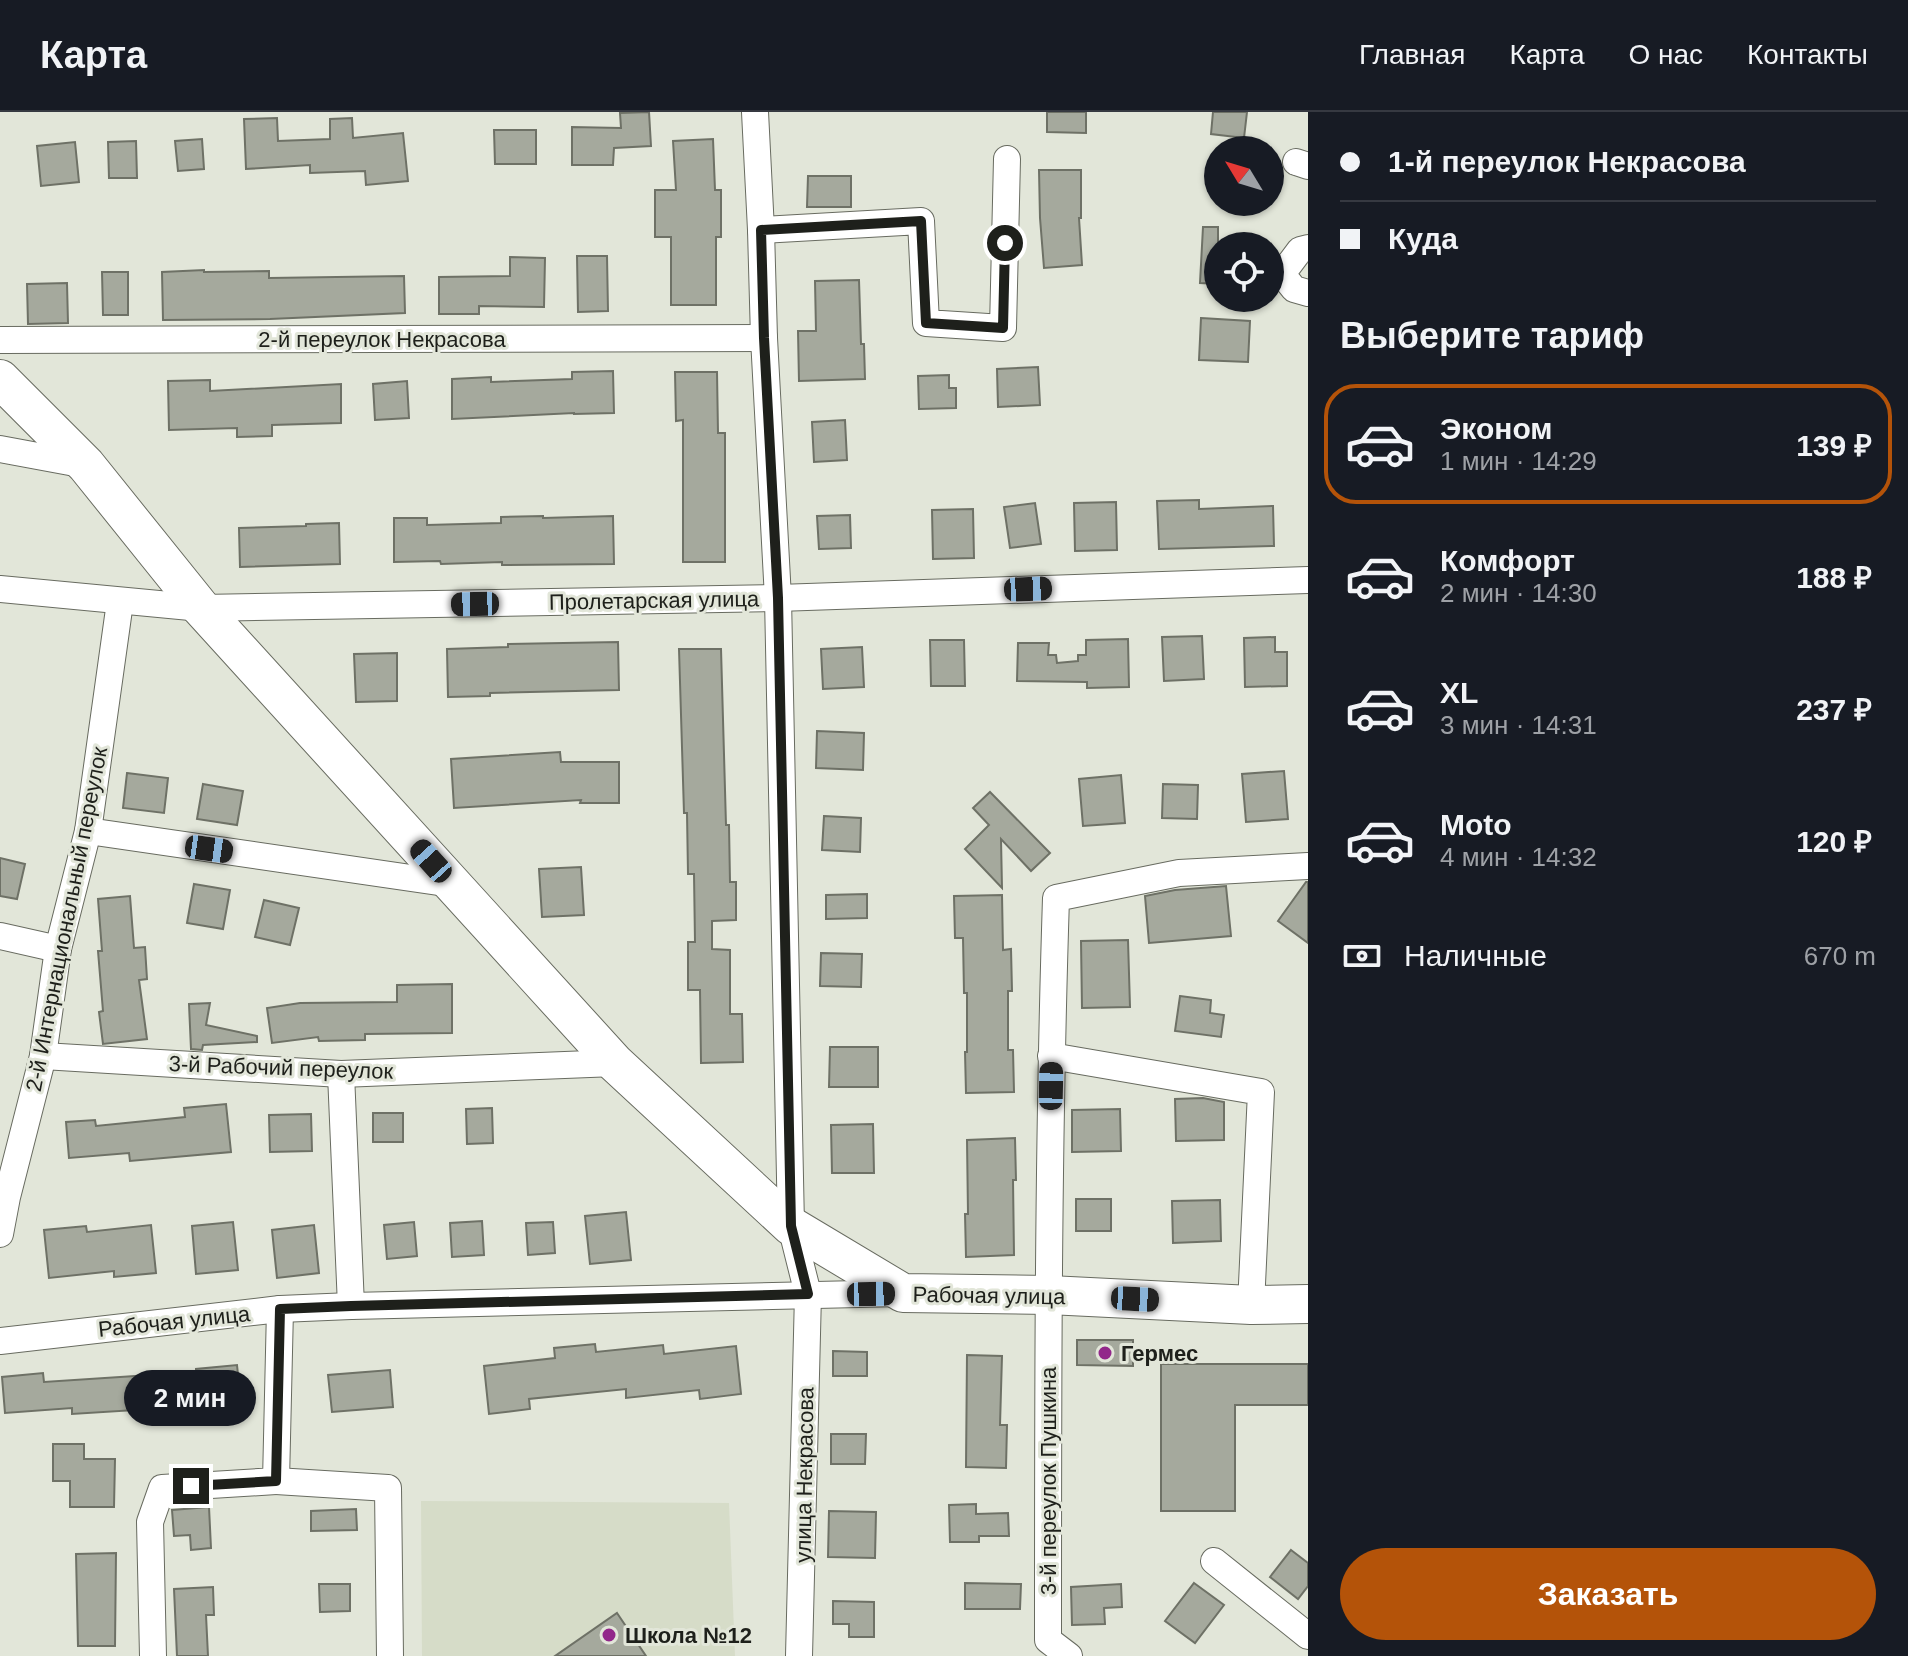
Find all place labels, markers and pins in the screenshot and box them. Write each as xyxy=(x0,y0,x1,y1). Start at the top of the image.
place label: Гермес xyxy=(1121,1341,1198,1366)
marker: Гермес xyxy=(1096,1344,1114,1362)
place label: Школа №12 xyxy=(625,1623,752,1648)
marker: Школа №12 xyxy=(600,1626,618,1644)

